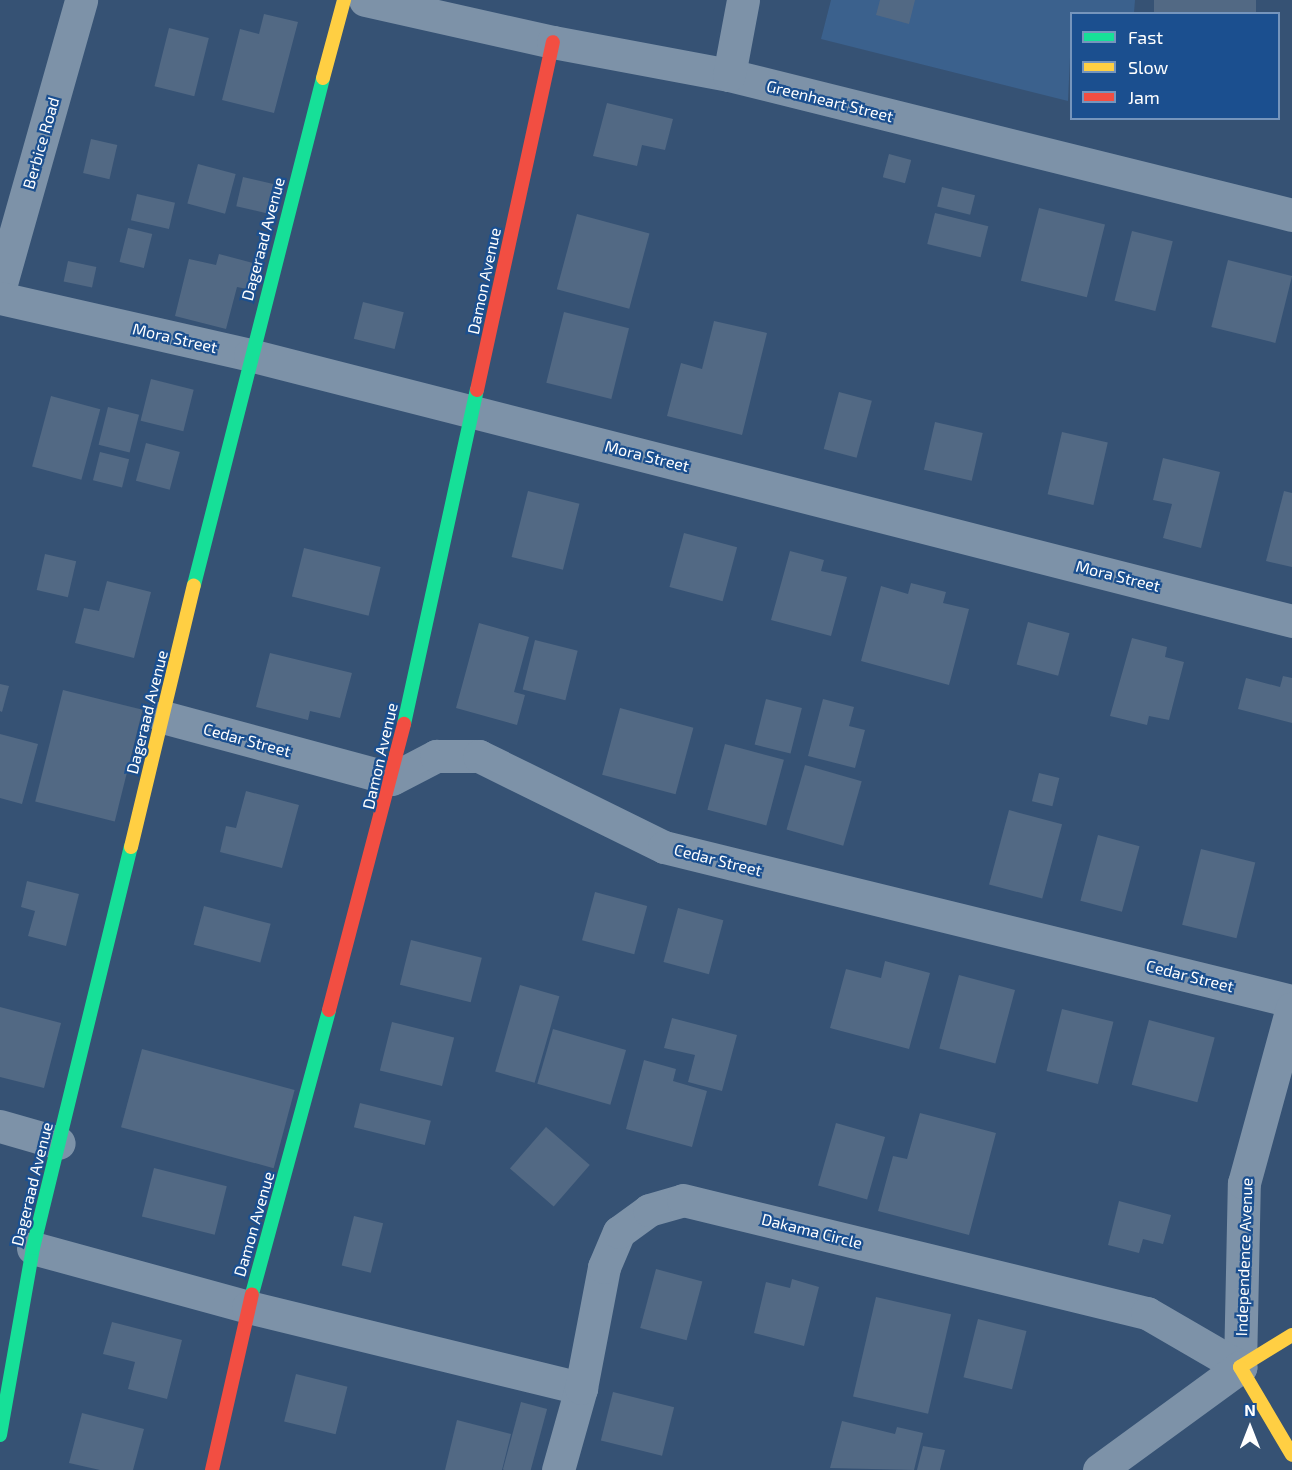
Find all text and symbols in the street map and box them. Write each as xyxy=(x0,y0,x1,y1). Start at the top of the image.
legend xyxy=(1070,12,1280,120)
text: Fast xyxy=(1128,26,1163,48)
text: Slow xyxy=(1128,56,1168,78)
street label: Greenheart Street xyxy=(765,76,895,126)
text: Jam xyxy=(1128,86,1160,108)
street label: Berbice Road xyxy=(19,95,63,191)
street label: Dageraad Avenue xyxy=(237,175,289,303)
street label: Damon Avenue xyxy=(463,226,505,336)
street label: Mora Street xyxy=(131,319,219,357)
street label: Mora Street xyxy=(603,436,691,476)
street label: Mora Street xyxy=(1074,556,1162,596)
street label: Dageraad Avenue xyxy=(122,648,172,776)
street label: Damon Avenue xyxy=(358,701,402,811)
street label: Cedar Street xyxy=(201,719,293,761)
street label: Cedar Street xyxy=(672,840,764,880)
street label: Cedar Street xyxy=(1144,956,1236,996)
street label: Dageraad Avenue xyxy=(7,1120,57,1248)
street label: Damon Avenue xyxy=(230,1169,278,1279)
street label: Independence Avenue xyxy=(1232,1177,1256,1337)
street label: Dakama Circle xyxy=(760,1209,864,1253)
north arrow xyxy=(1220,1398,1280,1458)
text: N xyxy=(1244,1400,1256,1419)

